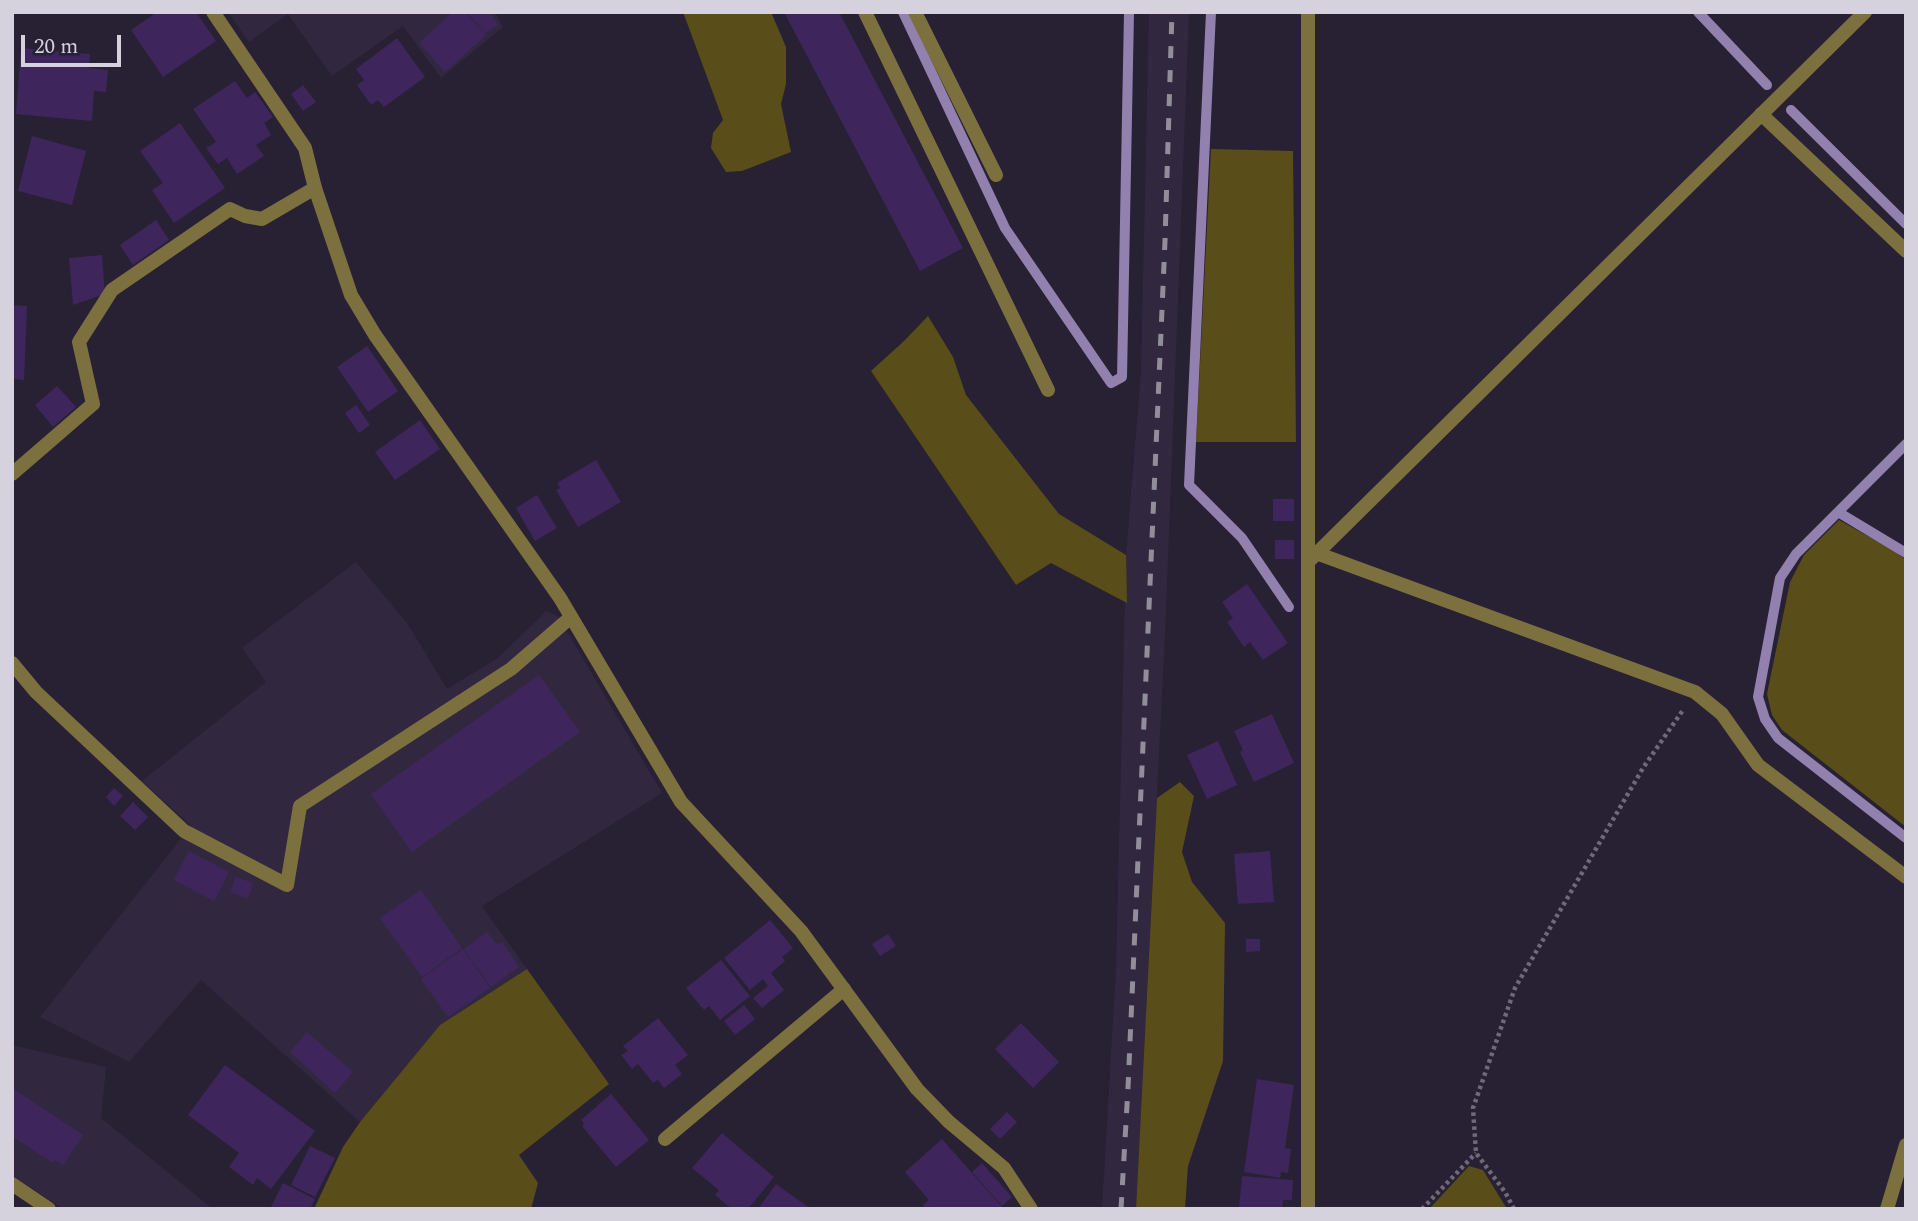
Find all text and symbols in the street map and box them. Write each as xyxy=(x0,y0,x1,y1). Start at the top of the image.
scale bar xyxy=(24,21,124,65)
text: 20 m xyxy=(34,31,78,63)

